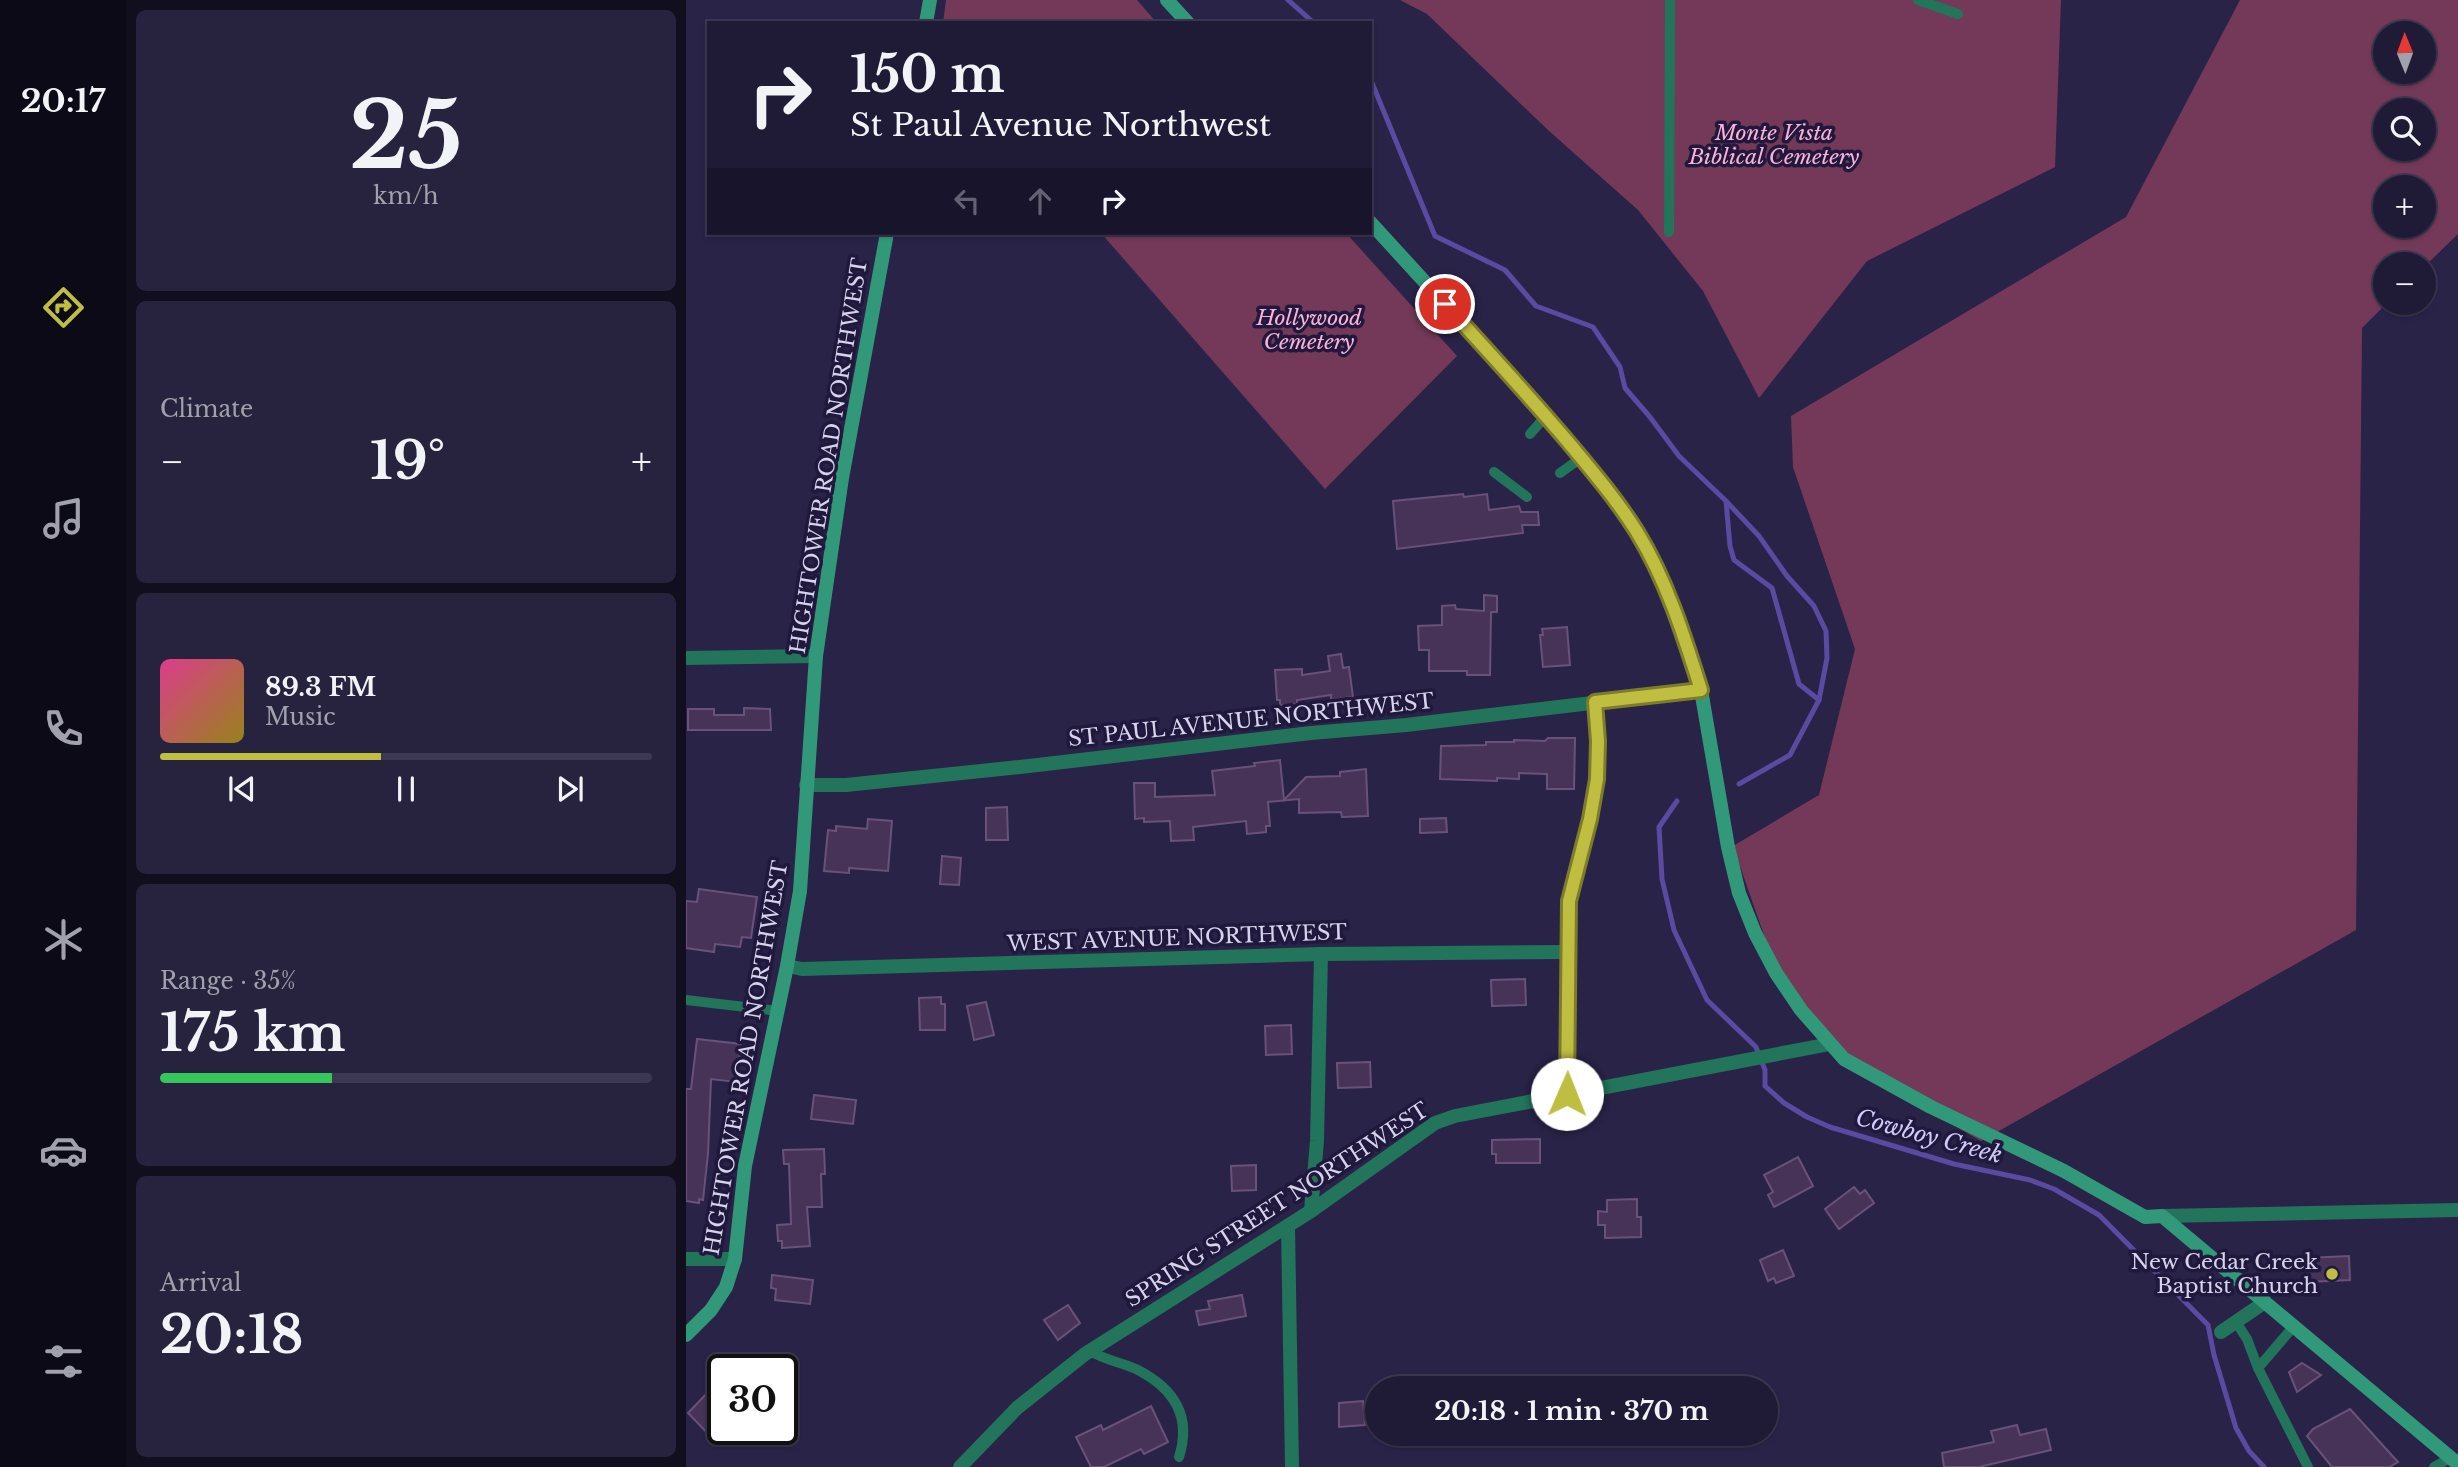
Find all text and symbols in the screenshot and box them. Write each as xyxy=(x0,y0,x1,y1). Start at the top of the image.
north arrow xyxy=(2373,21,2436,84)
map controls xyxy=(2373,21,2436,315)
text: 150 m xyxy=(850,44,1005,105)
icon: right xyxy=(735,49,826,140)
text: 25 xyxy=(349,80,463,193)
text: 20:17 xyxy=(21,81,105,121)
button: search xyxy=(2373,98,2436,161)
text: St Paul Avenue Northwest xyxy=(850,105,1271,145)
park label: Monte Vista Biblical Cemetery xyxy=(1688,120,1859,170)
button: + xyxy=(2373,175,2436,238)
text: km/h xyxy=(373,182,439,210)
icon: left xyxy=(948,182,986,220)
icon: ahead xyxy=(1021,182,1059,220)
icon: right xyxy=(1094,182,1132,220)
button: − xyxy=(2373,252,2436,315)
street label: HIGHTOWER ROAD NORTHWEST xyxy=(785,256,873,656)
pin xyxy=(1415,274,1475,334)
icon: directions xyxy=(39,283,88,332)
icon: arrive xyxy=(1426,285,1464,323)
park label: Hollywood Cemetery xyxy=(1255,305,1362,355)
text: Climate xyxy=(160,395,253,423)
text: 19° xyxy=(370,429,445,493)
text: − xyxy=(160,438,184,485)
text: + xyxy=(631,438,652,485)
icon: music xyxy=(39,494,88,543)
text: 89.3 FM xyxy=(265,671,376,703)
street label: ST PAUL AVENUE NORTHWEST xyxy=(1067,688,1435,752)
text: Music xyxy=(265,703,336,731)
icon: phone xyxy=(39,704,88,753)
icon: previous xyxy=(223,770,261,808)
icon: pause xyxy=(387,770,425,808)
icon: next xyxy=(551,770,589,808)
street label: HIGHTOWER ROAD NORTHWEST xyxy=(698,858,794,1257)
icon: climate xyxy=(39,915,88,964)
street label: WEST AVENUE NORTHWEST xyxy=(1006,919,1348,957)
text: Range · 35% xyxy=(160,967,296,995)
text: 175 km xyxy=(160,1001,346,1065)
position arrow xyxy=(1530,1057,1604,1131)
street label: SPRING STREET NORTHWEST xyxy=(1121,1097,1434,1313)
water label: Cowboy Creek xyxy=(1853,1103,2005,1169)
icon: car xyxy=(39,1126,88,1175)
place label: New Cedar Creek Baptist Church xyxy=(2131,1249,2318,1299)
marker: New Cedar Creek Baptist Church xyxy=(2324,1266,2340,1282)
text: Arrival xyxy=(160,1269,241,1297)
text: 20:18 xyxy=(160,1303,304,1367)
icon: filters xyxy=(39,1337,88,1386)
speed limit sign: 30 xyxy=(707,1354,798,1445)
text: 20:18 · 1 min · 370 m xyxy=(1434,1395,1709,1427)

